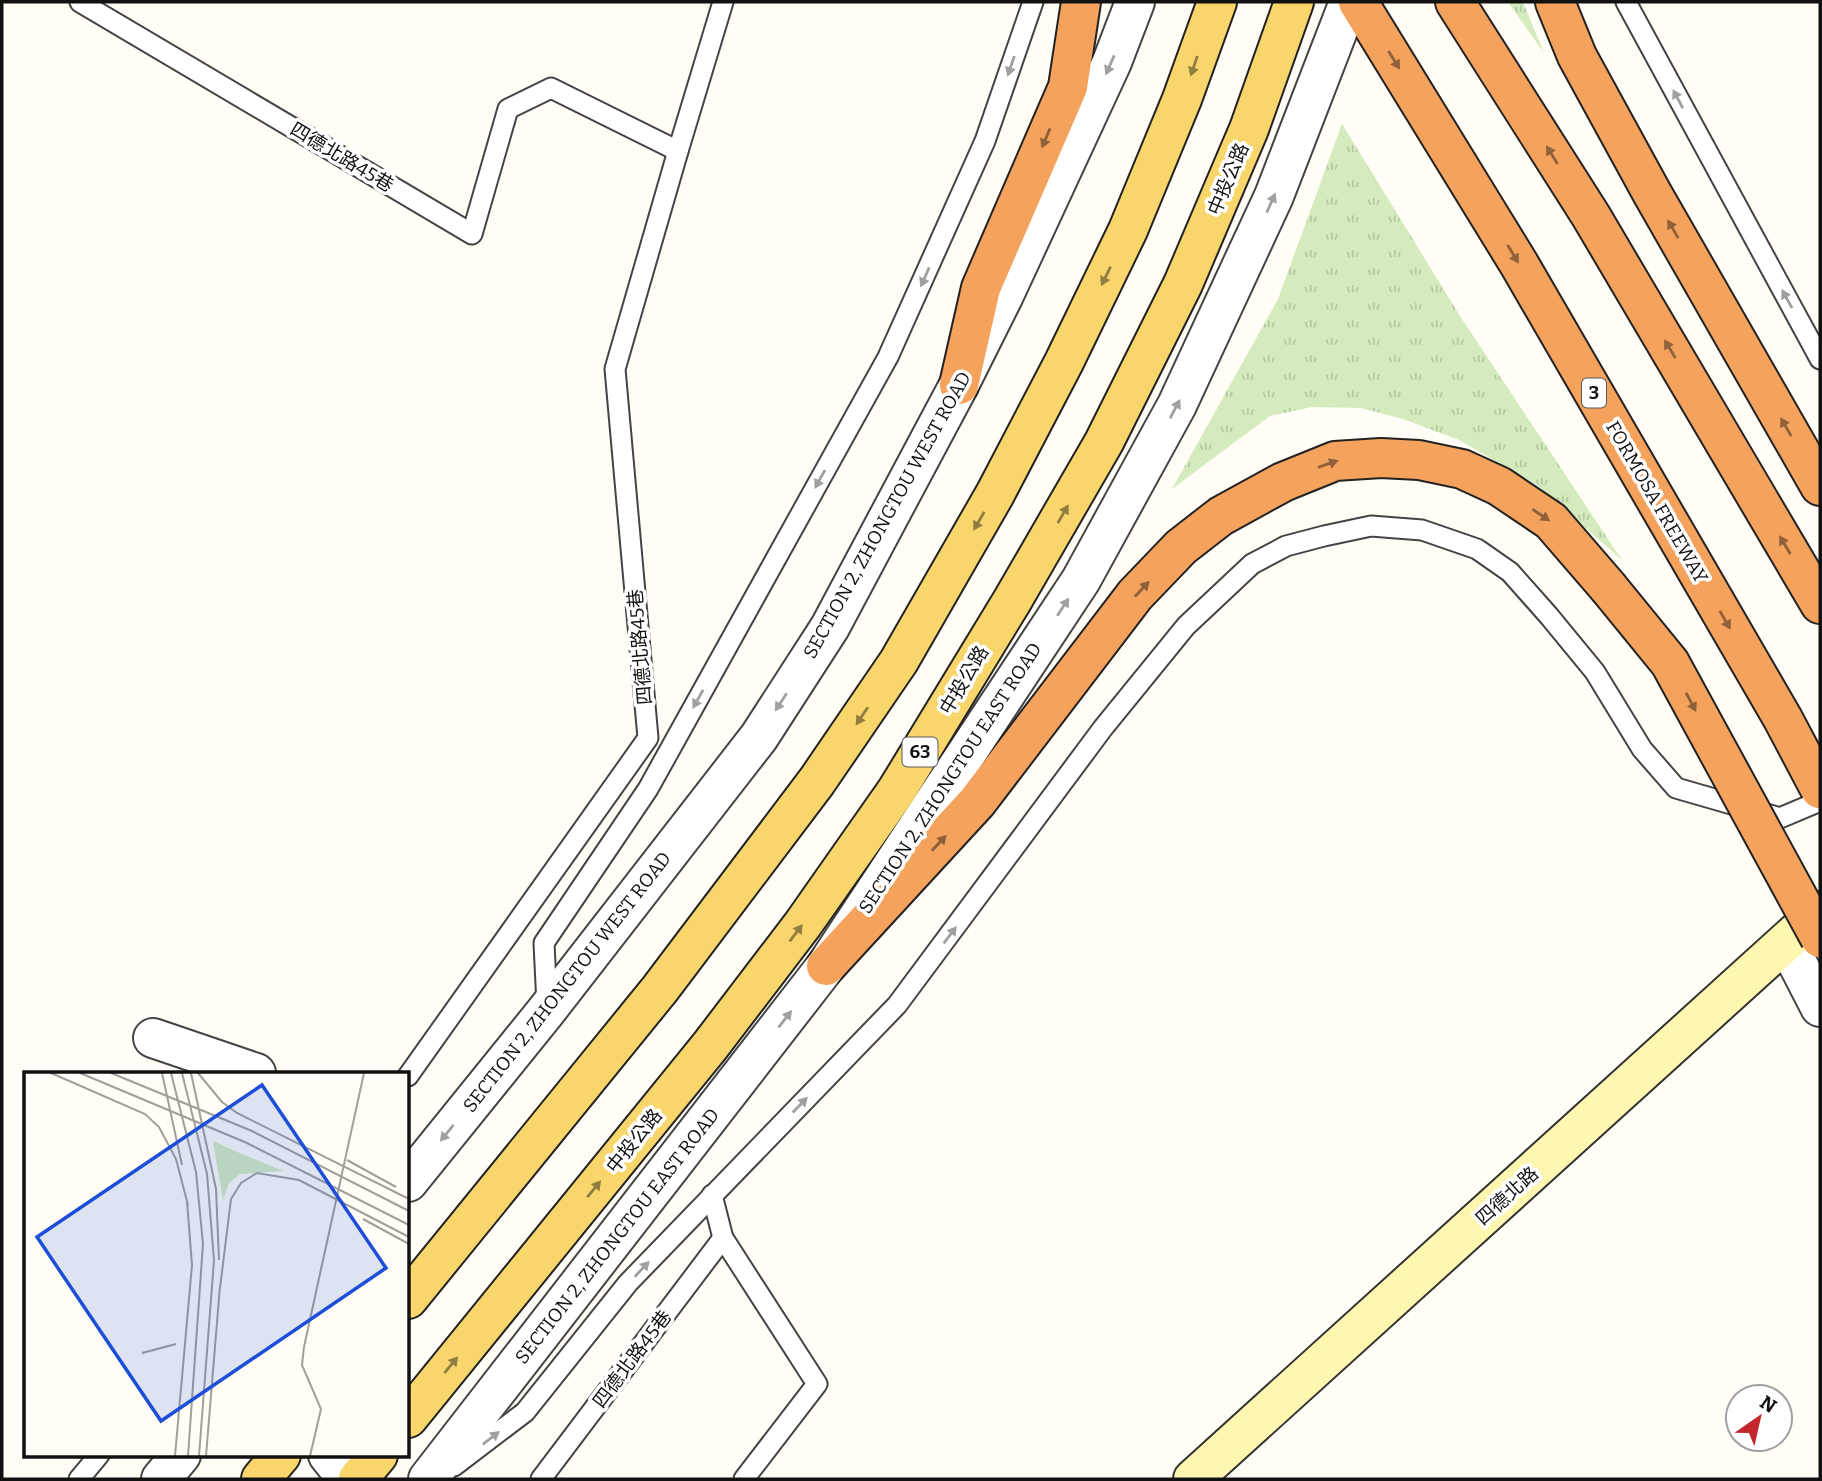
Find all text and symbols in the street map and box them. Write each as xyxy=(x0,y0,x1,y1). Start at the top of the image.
one-way arrow xyxy=(1388,50,1400,69)
one-way arrow xyxy=(1104,55,1116,75)
one-way arrow xyxy=(1005,56,1016,77)
one-way arrow xyxy=(1188,56,1199,77)
one-way arrow xyxy=(1672,89,1684,109)
street label: 四德北路45巷 xyxy=(286,117,398,197)
one-way arrow xyxy=(1040,128,1052,148)
street label: 中投公路 xyxy=(1203,140,1253,218)
one-way arrow xyxy=(1545,145,1558,164)
one-way arrow xyxy=(1266,192,1277,213)
one-way arrow xyxy=(1666,220,1679,239)
one-way arrow xyxy=(1507,244,1519,263)
one-way arrow xyxy=(919,266,930,287)
one-way arrow xyxy=(1100,266,1111,286)
one-way arrow xyxy=(1782,289,1793,309)
one-way arrow xyxy=(1663,340,1676,359)
street label: SECTION 2, ZHONGTOU WEST ROAD xyxy=(798,368,976,662)
road number: 3 xyxy=(1582,379,1606,408)
one-way arrow xyxy=(1169,399,1180,419)
street label: FORMOSA FREEWAY xyxy=(1601,417,1713,588)
one-way arrow xyxy=(1780,417,1792,436)
one-way arrow xyxy=(1318,458,1339,469)
one-way arrow xyxy=(814,469,826,488)
one-way arrow xyxy=(1057,505,1069,524)
one-way arrow xyxy=(1531,508,1551,521)
one-way arrow xyxy=(973,512,985,531)
one-way arrow xyxy=(1780,535,1792,555)
one-way arrow xyxy=(1133,581,1149,598)
street label: 四德北路45巷 xyxy=(623,588,657,706)
one-way arrow xyxy=(1056,597,1069,616)
one-way arrow xyxy=(1719,611,1732,630)
street label: SECTION 2, ZHONGTOU EAST ROAD xyxy=(854,638,1046,918)
street label: 中投公路 xyxy=(935,641,993,719)
one-way arrow xyxy=(692,689,704,708)
one-way arrow xyxy=(775,692,788,712)
one-way arrow xyxy=(1684,692,1696,712)
one-way arrow xyxy=(855,707,869,725)
road number: 63 xyxy=(902,738,937,766)
one-way arrow xyxy=(931,834,947,852)
street label: SECTION 2, ZHONGTOU WEST ROAD xyxy=(458,847,676,1117)
one-way arrow xyxy=(789,924,803,942)
one-way arrow xyxy=(943,925,957,944)
one-way arrow xyxy=(778,1010,793,1028)
inset map xyxy=(24,1072,410,1456)
one-way arrow xyxy=(791,1097,807,1114)
street label: SECTION 2, ZHONGTOU EAST ROAD xyxy=(510,1104,724,1368)
street label: 中投公路 xyxy=(601,1104,667,1178)
one-way arrow xyxy=(440,1125,455,1142)
street label: 四德北路 xyxy=(1471,1162,1543,1230)
one-way arrow xyxy=(587,1180,602,1198)
one-way arrow xyxy=(634,1260,650,1278)
street label: 四德北路45巷 xyxy=(588,1306,676,1412)
one-way arrow xyxy=(443,1357,458,1374)
north arrow xyxy=(1724,1383,1794,1453)
text: N xyxy=(1756,1391,1781,1418)
one-way arrow xyxy=(482,1431,500,1445)

